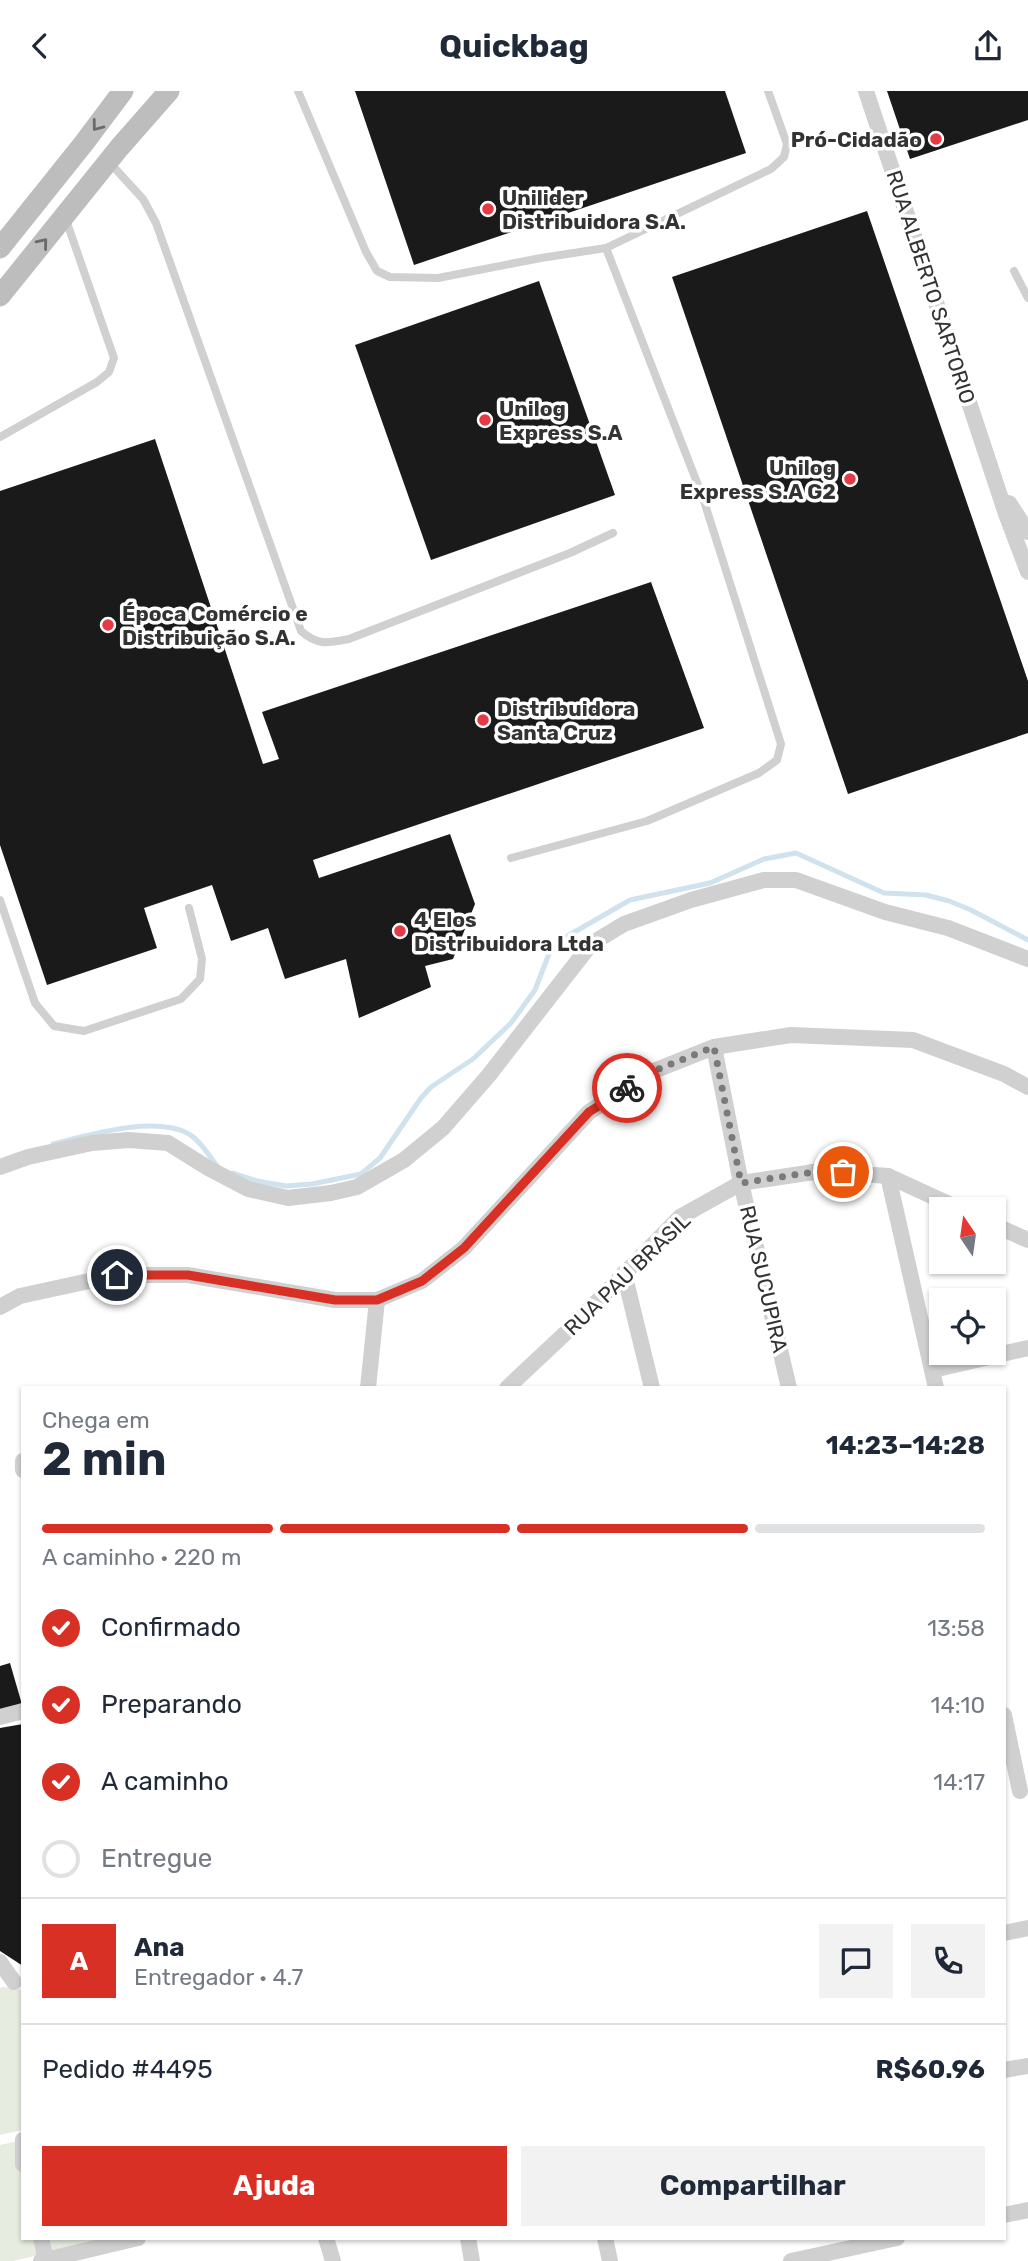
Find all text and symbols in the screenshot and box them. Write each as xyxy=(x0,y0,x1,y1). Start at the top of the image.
icon: back xyxy=(21,27,59,65)
text: Quickbag xyxy=(439,27,589,65)
icon: share xyxy=(969,27,1007,65)
one-way arrow xyxy=(93,118,105,131)
place label: Pró-Cidadão xyxy=(791,127,922,152)
marker: Pró-Cidadão xyxy=(928,131,944,147)
street label: RUA ALBERTO SARTORIO xyxy=(881,167,981,407)
place label: Unilider Distribuidora S.A. xyxy=(502,185,686,234)
marker: Unilider Distribuidora S.A. xyxy=(480,201,496,217)
one-way arrow xyxy=(34,238,47,250)
place label: Unilog Express S.A xyxy=(499,396,623,445)
marker: Unilog Express S.A xyxy=(477,412,493,428)
place label: Unilog Express S.A G2 xyxy=(680,455,836,504)
marker: Unilog Express S.A G2 xyxy=(842,471,858,487)
place label: Época Comércio e Distribuição S.A. xyxy=(122,601,308,650)
marker: Época Comércio e Distribuição S.A. xyxy=(100,617,116,633)
place label: Distribuidora Santa Cruz xyxy=(497,696,636,745)
marker: Distribuidora Santa Cruz xyxy=(475,712,491,728)
place label: 4 Elos Distribuidora Ltda xyxy=(414,907,604,956)
marker: 4 Elos Distribuidora Ltda xyxy=(392,923,408,939)
courier xyxy=(592,1053,662,1123)
icon: bike xyxy=(608,1069,646,1107)
pin xyxy=(813,1142,873,1202)
icon: bag xyxy=(824,1153,862,1191)
north arrow xyxy=(929,1197,1006,1274)
map controls xyxy=(929,1197,1006,1365)
street label: RUA SUCUPIRA xyxy=(735,1203,793,1355)
street label: RUA PAU BRASIL xyxy=(559,1207,695,1340)
pin xyxy=(87,1245,147,1305)
icon: home xyxy=(98,1256,136,1294)
button: locate xyxy=(929,1288,1006,1365)
text: Chega em xyxy=(42,1406,150,1434)
text: 14:23–14:28 xyxy=(826,1430,985,1461)
text: 2 min xyxy=(42,1432,167,1487)
text: A caminho · 220 m xyxy=(42,1543,242,1571)
icon: check xyxy=(42,1609,80,1647)
text: Confirmado xyxy=(101,1612,241,1643)
text: 13:58 xyxy=(927,1614,985,1642)
icon: check xyxy=(42,1686,80,1724)
text: Preparando xyxy=(101,1689,242,1720)
text: 14:10 xyxy=(931,1691,985,1719)
icon: check xyxy=(42,1763,80,1801)
text: A caminho xyxy=(101,1766,229,1797)
text: 14:17 xyxy=(933,1768,985,1796)
text: Entregue xyxy=(101,1843,212,1874)
button: chat xyxy=(819,1924,893,1998)
button: phone xyxy=(911,1924,985,1998)
text: Ana xyxy=(134,1932,185,1963)
text: A xyxy=(70,1946,88,1977)
text: Entregador · 4.7 xyxy=(134,1963,303,1991)
text: Pedido #4495 xyxy=(42,2054,213,2085)
text: R$60.96 xyxy=(875,2054,985,2085)
button: Ajuda xyxy=(42,2146,507,2226)
button: Compartilhar xyxy=(521,2146,985,2226)

